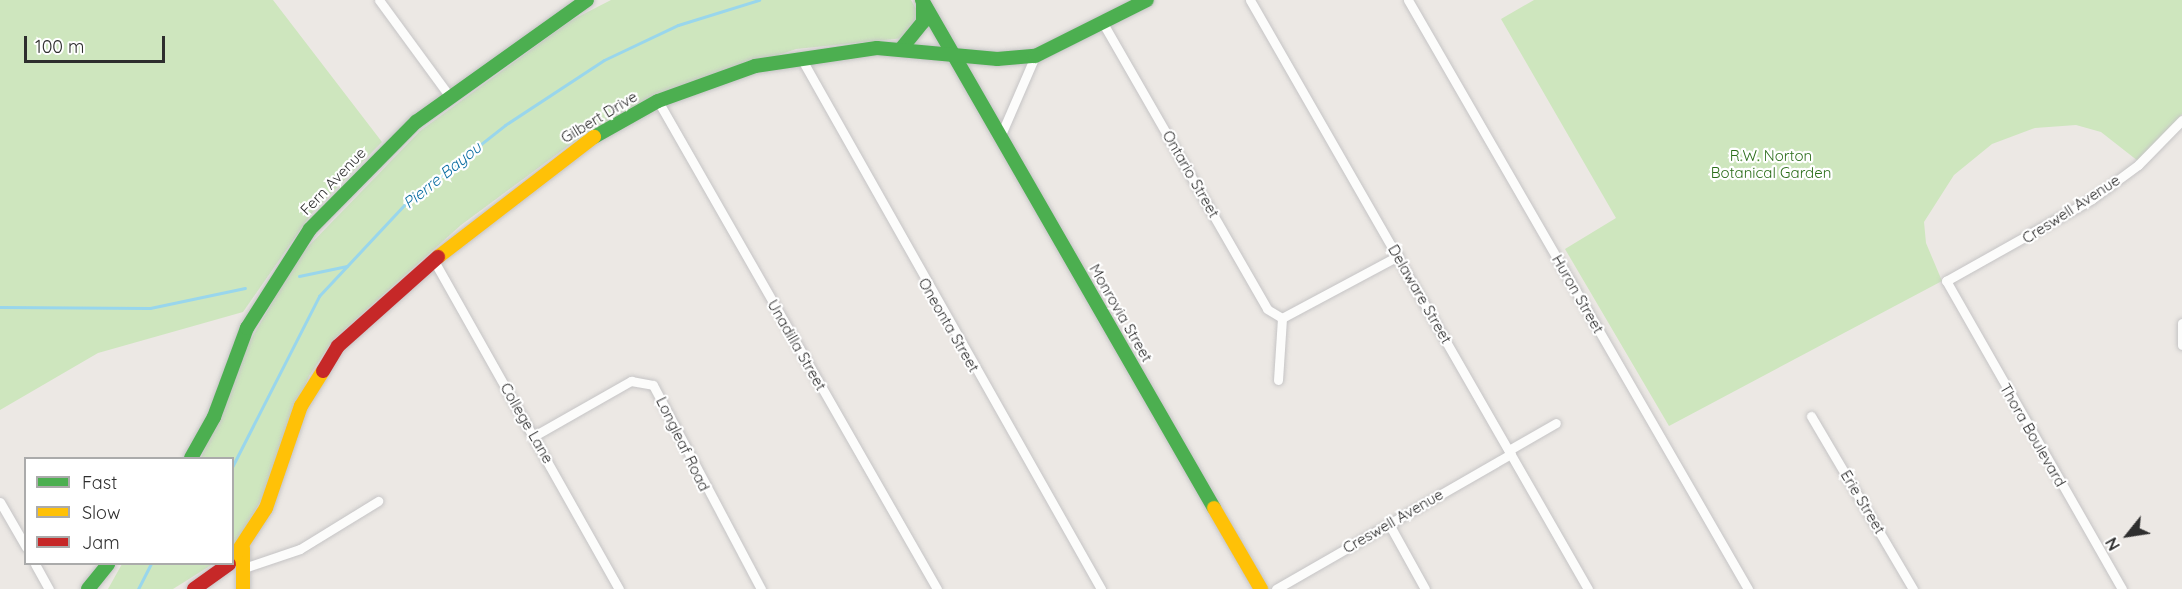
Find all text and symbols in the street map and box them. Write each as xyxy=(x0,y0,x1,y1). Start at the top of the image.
scale bar xyxy=(27,24,168,62)
text: 100 m xyxy=(35,35,84,58)
street label: Gilbert Drive xyxy=(558,87,640,147)
street label: Ontario Street xyxy=(1159,127,1223,221)
water label: Pierre Bayou xyxy=(399,138,485,212)
street label: Fern Avenue xyxy=(296,144,370,218)
park label: R.W. Norton Botanical Garden xyxy=(1711,146,1831,181)
street label: Creswell Avenue xyxy=(2019,171,2123,247)
street label: Delaware Street xyxy=(1384,241,1456,347)
street label: Huron Street xyxy=(1548,252,1608,336)
street label: Monrovia Street xyxy=(1086,261,1156,365)
street label: Oneonta Street xyxy=(915,275,983,375)
street label: Unadilla Street xyxy=(764,296,830,394)
street label: College Lane xyxy=(497,380,557,466)
street label: Thora Boulevard xyxy=(1996,380,2070,490)
street label: Longleaf Road xyxy=(652,394,714,494)
legend xyxy=(24,457,234,565)
street label: Erie Street xyxy=(1837,467,1889,537)
text: Fast xyxy=(82,471,117,494)
street label: Creswell Avenue xyxy=(1340,485,1446,557)
text: Slow xyxy=(82,501,120,524)
north arrow xyxy=(2098,505,2158,565)
text: Jam xyxy=(82,531,120,554)
text: N xyxy=(2101,534,2124,554)

